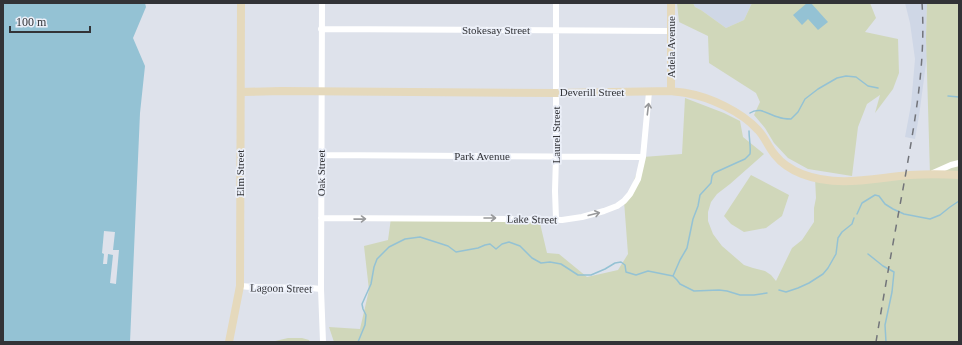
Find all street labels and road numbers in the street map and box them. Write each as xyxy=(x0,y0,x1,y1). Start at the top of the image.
street label: Adela Avenue xyxy=(665,16,677,78)
street label: Stokesay Street xyxy=(462,24,530,36)
street label: Deverill Street xyxy=(560,86,624,98)
street label: Laurel Street xyxy=(550,106,562,164)
street label: Elm Street xyxy=(234,150,246,196)
street label: Oak Street xyxy=(315,150,327,196)
street label: Park Avenue xyxy=(454,150,510,162)
street label: Lake Street xyxy=(507,213,557,225)
street label: Lagoon Street xyxy=(250,281,312,295)

